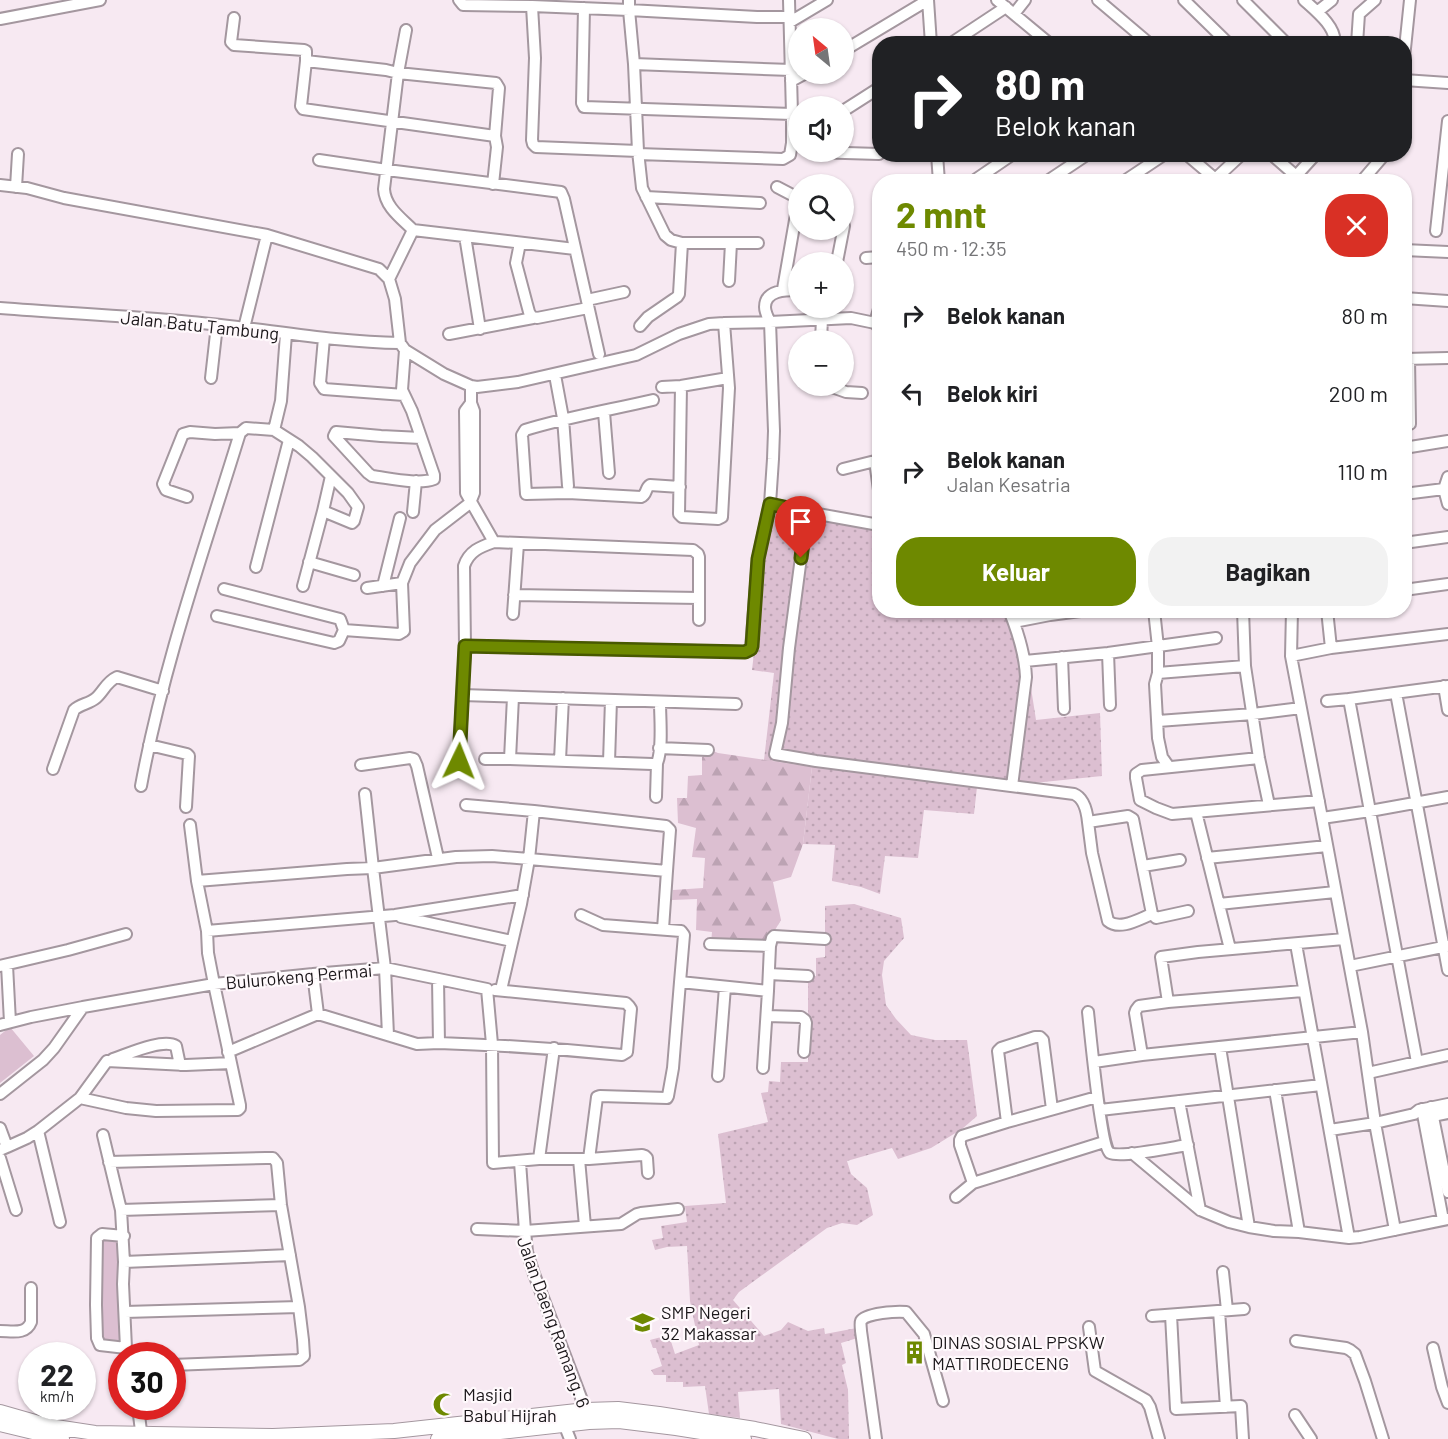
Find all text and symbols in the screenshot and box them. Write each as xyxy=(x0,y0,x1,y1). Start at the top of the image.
north arrow xyxy=(788,18,854,84)
map controls xyxy=(788,18,854,396)
text: 80 m xyxy=(995,58,1085,108)
icon: right xyxy=(896,60,974,138)
button: sound xyxy=(788,96,854,162)
text: Belok kanan xyxy=(995,109,1136,141)
button: search xyxy=(788,174,854,240)
text: 2 mnt xyxy=(896,192,987,235)
button: close xyxy=(1325,194,1388,257)
text: 450 m · 12:35 xyxy=(896,236,1006,260)
button: + xyxy=(788,252,854,318)
icon: right xyxy=(896,299,929,332)
text: Belok kanan xyxy=(947,302,1065,328)
text: 80 m xyxy=(1342,302,1388,328)
street label: Jalan Batu Tambung xyxy=(120,306,280,344)
button: − xyxy=(788,330,854,396)
icon: left xyxy=(896,377,929,410)
text: Belok kiri xyxy=(947,380,1038,406)
text: 200 m xyxy=(1329,380,1388,406)
text: Belok kanan xyxy=(947,446,1065,472)
icon: right xyxy=(896,455,929,488)
text: 110 m xyxy=(1338,458,1388,484)
text: Jalan Kesatria xyxy=(947,472,1070,496)
pin xyxy=(775,496,826,558)
icon: arrive xyxy=(784,505,817,538)
button: Keluar xyxy=(896,537,1136,606)
button: Bagikan xyxy=(1148,537,1388,606)
position arrow xyxy=(427,729,491,793)
street label: Bulurokeng Permai xyxy=(225,959,373,993)
street label: Jalan Daeng Ramang. 6 xyxy=(513,1233,595,1411)
place label: SMP Negeri 32 Makassar xyxy=(661,1301,757,1344)
school or university icon: SMP Negeri 32 Makassar xyxy=(630,1309,656,1335)
place label: DINAS SOSIAL PPSKW MATTIRODECENG xyxy=(932,1331,1105,1374)
building icon: DINAS SOSIAL PPSKW MATTIRODECENG xyxy=(901,1339,927,1365)
speed limit sign: 30 xyxy=(108,1342,186,1420)
text: 22 xyxy=(40,1356,74,1392)
place label: Masjid Babul Hijrah xyxy=(463,1383,557,1426)
text: km/h xyxy=(40,1387,74,1405)
mosque icon: Masjid Babul Hijrah xyxy=(432,1391,458,1417)

